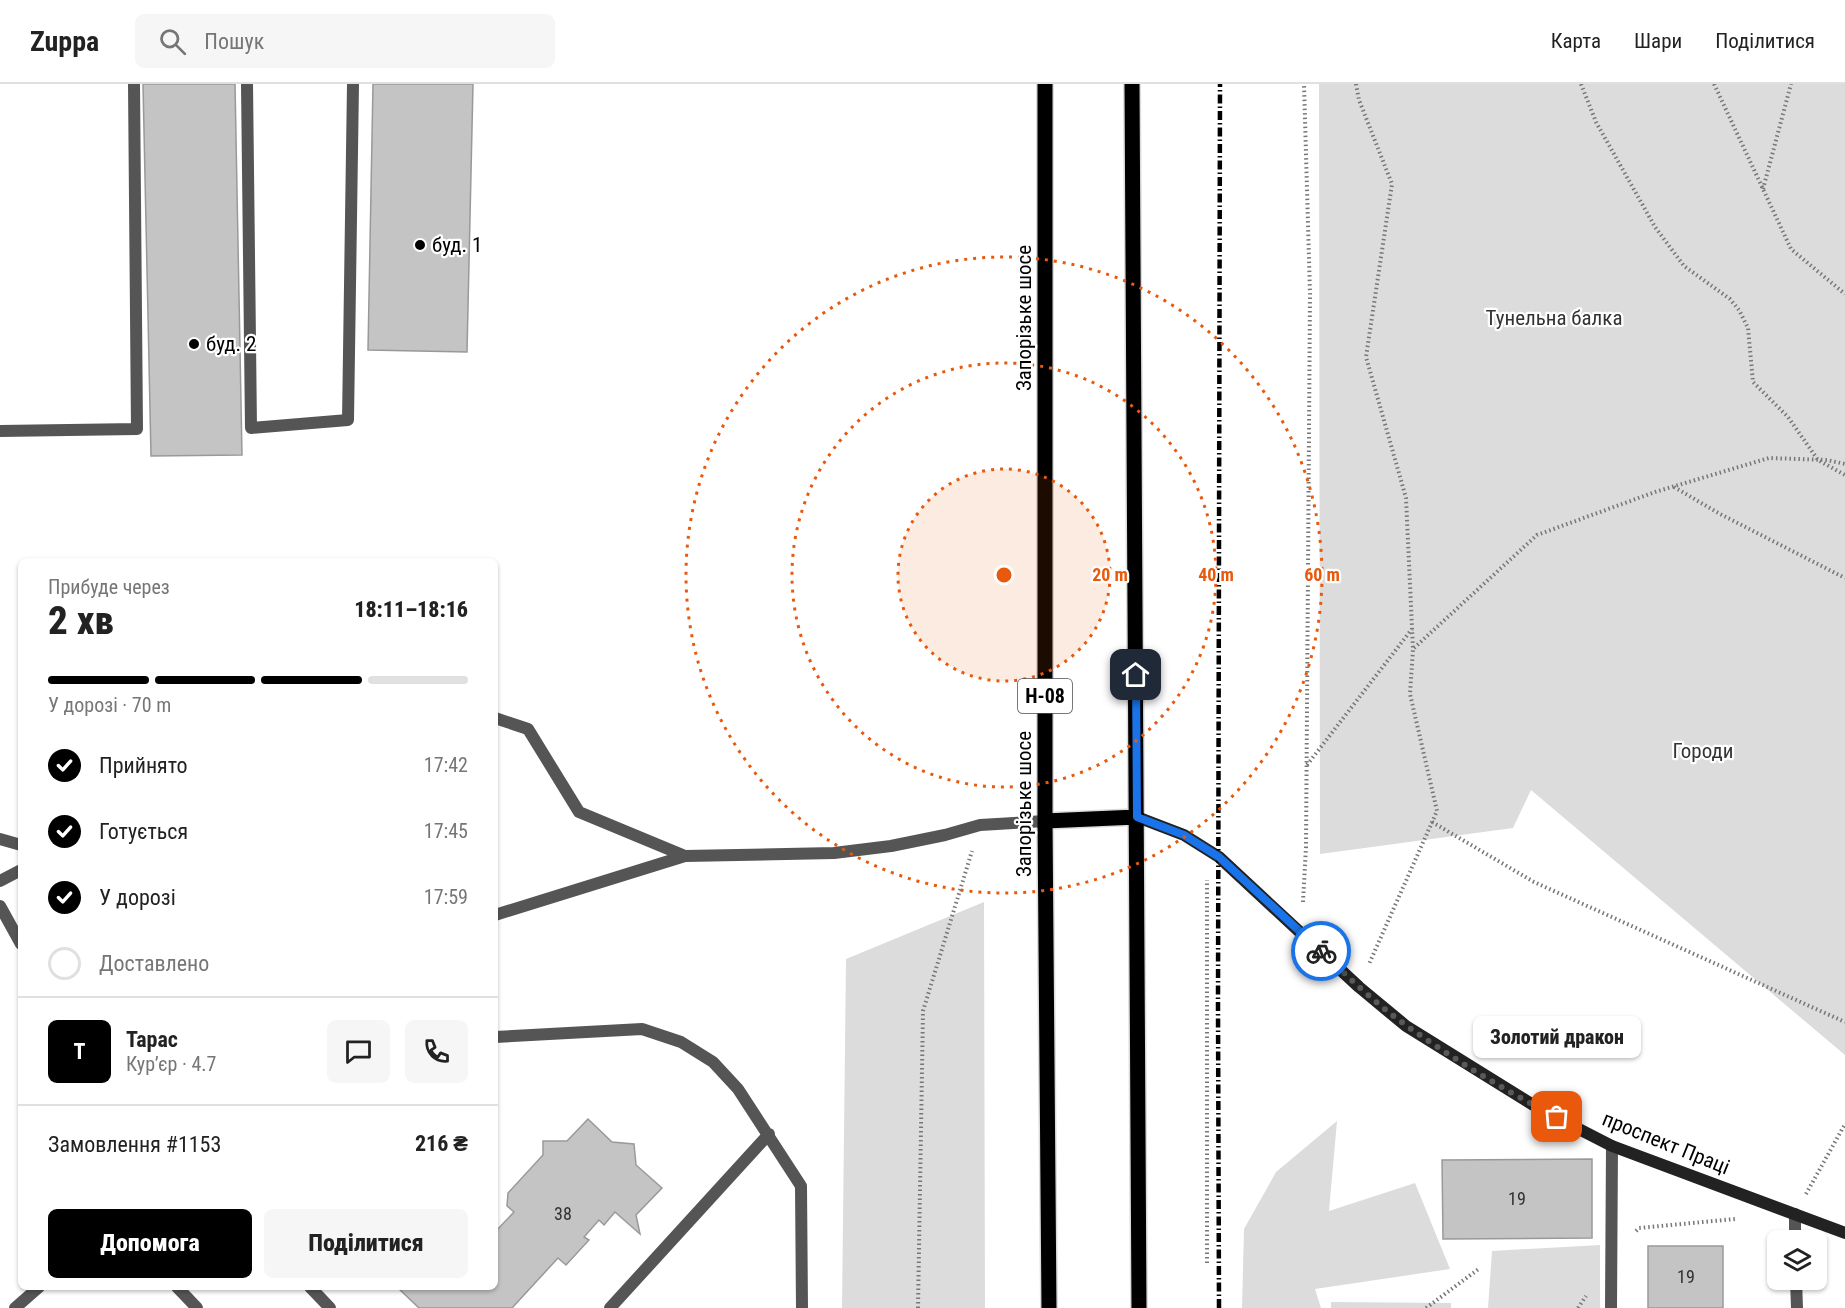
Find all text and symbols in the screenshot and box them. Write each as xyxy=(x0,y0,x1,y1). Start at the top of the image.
search box xyxy=(135,14,555,68)
text: Zuppa xyxy=(30,25,99,58)
icon: search xyxy=(156,25,189,58)
text: Пошук xyxy=(204,29,264,54)
text: Карта xyxy=(1551,29,1601,53)
text: Шари xyxy=(1634,29,1682,53)
text: Поділитися xyxy=(1715,29,1815,53)
place label: буд. 1 xyxy=(432,233,482,257)
marker: буд. 1 xyxy=(413,238,427,252)
street label: Запорізьке шосе xyxy=(1012,245,1036,391)
park label: Тунельна балка xyxy=(1486,306,1622,330)
place label: буд. 2 xyxy=(206,332,256,356)
marker: буд. 2 xyxy=(187,337,201,351)
text: 20 m xyxy=(1092,564,1128,585)
text: 40 m xyxy=(1198,564,1234,585)
text: 60 m xyxy=(1304,564,1340,585)
centre of rings xyxy=(994,565,1014,585)
text: Прибуде через xyxy=(48,575,170,599)
text: 18:11–18:16 xyxy=(354,597,468,622)
text: 2 хв xyxy=(48,598,114,644)
pin xyxy=(1110,649,1161,700)
icon: home xyxy=(1119,658,1152,691)
road number: Н-08 xyxy=(1018,679,1072,713)
text: У дорозі · 70 m xyxy=(48,693,171,717)
street label: Запорізьке шосе xyxy=(1012,731,1036,877)
park label: Городи xyxy=(1673,739,1733,763)
icon: check xyxy=(48,749,81,782)
text: Прийнято xyxy=(99,753,188,778)
text: 17:42 xyxy=(424,753,468,777)
icon: check xyxy=(48,815,81,848)
text: Готується xyxy=(99,819,188,844)
text: 17:45 xyxy=(424,819,468,843)
icon: check xyxy=(48,881,81,914)
text: У дорозі xyxy=(99,885,176,910)
text: 17:59 xyxy=(424,885,468,909)
courier xyxy=(1291,921,1351,981)
icon: bike xyxy=(1305,935,1338,968)
text: Доставлено xyxy=(99,951,209,976)
callout: Золотий дракон xyxy=(1473,1015,1641,1057)
button: chat xyxy=(327,1020,390,1083)
button: phone xyxy=(405,1020,468,1083)
text: Золотий дракон xyxy=(1490,1025,1624,1049)
text: Тарас xyxy=(126,1027,178,1052)
text: Т xyxy=(74,1039,85,1064)
text: Кур’єр · 4.7 xyxy=(126,1052,216,1076)
pin xyxy=(1531,1091,1582,1142)
icon: bag xyxy=(1540,1100,1573,1133)
street label: проспект Праці xyxy=(1599,1107,1733,1179)
text: 216 ₴ xyxy=(415,1131,468,1156)
text: Замовлення #1153 xyxy=(48,1132,221,1157)
house number: 19 xyxy=(1508,1188,1526,1209)
house number: 38 xyxy=(554,1203,572,1224)
button: Допомога xyxy=(48,1209,252,1278)
button: Поділитися xyxy=(264,1209,468,1278)
map controls xyxy=(1767,1230,1827,1290)
button: layers xyxy=(1767,1230,1827,1290)
house number: 19 xyxy=(1677,1266,1695,1287)

